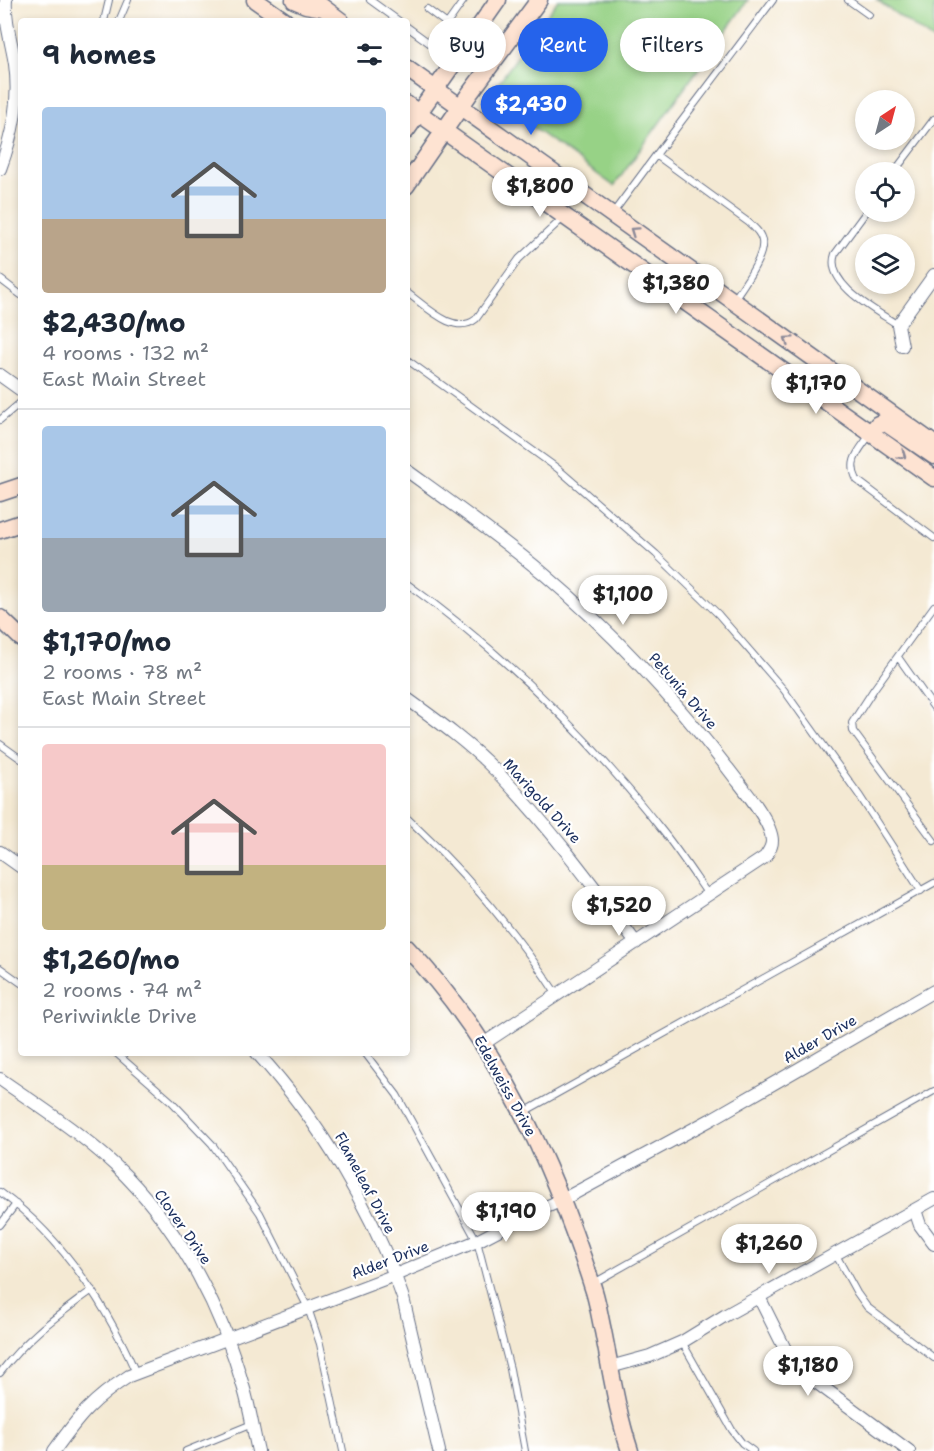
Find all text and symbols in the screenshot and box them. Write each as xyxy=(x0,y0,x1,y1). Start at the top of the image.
chip: Buy xyxy=(428,18,506,72)
chip: Rent xyxy=(518,18,608,72)
chip: Filters xyxy=(620,18,725,72)
text: 9 homes xyxy=(42,37,156,72)
icon: filters xyxy=(353,38,386,71)
pin: $2,430 xyxy=(482,85,580,136)
north arrow xyxy=(855,90,915,150)
map controls xyxy=(855,90,915,294)
text: $2,430 xyxy=(495,91,567,117)
icon: home xyxy=(160,146,268,254)
button: locate xyxy=(855,162,915,222)
pin: $1,800 xyxy=(491,167,589,218)
text: $1,800 xyxy=(506,173,574,199)
one-way arrow xyxy=(630,227,641,238)
button: layers xyxy=(855,234,915,294)
pin: $1,380 xyxy=(627,264,725,315)
text: $1,380 xyxy=(642,270,710,296)
text: $2,430/mo xyxy=(42,305,186,340)
one-way arrow xyxy=(783,336,794,347)
text: 4 rooms · 132 m² xyxy=(42,340,209,366)
pin: $1,170 xyxy=(767,364,865,415)
text: East Main Street xyxy=(42,366,206,392)
text: $1,170 xyxy=(785,370,847,396)
one-way arrow xyxy=(896,448,907,459)
icon: home xyxy=(160,465,268,573)
pin: $1,100 xyxy=(574,575,672,626)
text: $1,100 xyxy=(592,581,654,607)
text: $1,170/mo xyxy=(42,624,171,659)
street label: Petunia Drive xyxy=(644,648,722,734)
text: 2 rooms · 78 m² xyxy=(42,659,202,685)
text: East Main Street xyxy=(42,685,206,711)
street label: Marigold Drive xyxy=(498,754,586,848)
icon: home xyxy=(160,783,268,891)
pin: $1,520 xyxy=(570,886,668,937)
text: $1,520 xyxy=(586,892,652,918)
text: $1,260/mo xyxy=(42,942,180,977)
text: 2 rooms · 74 m² xyxy=(42,977,202,1003)
text: Periwinkle Drive xyxy=(42,1003,197,1029)
street label: Alder Drive xyxy=(780,1010,860,1068)
street label: Edelweiss Drive xyxy=(469,1032,541,1140)
street label: Flameleaf Drive xyxy=(330,1129,400,1237)
street label: Clover Drive xyxy=(150,1185,216,1269)
pin: $1,190 xyxy=(457,1192,555,1243)
text: $1,190 xyxy=(475,1198,537,1224)
pin: $1,260 xyxy=(720,1224,818,1275)
text: $1,260 xyxy=(735,1230,803,1256)
street label: Alder Drive xyxy=(348,1236,432,1284)
pin: $1,180 xyxy=(759,1346,857,1397)
text: $1,180 xyxy=(777,1352,839,1378)

